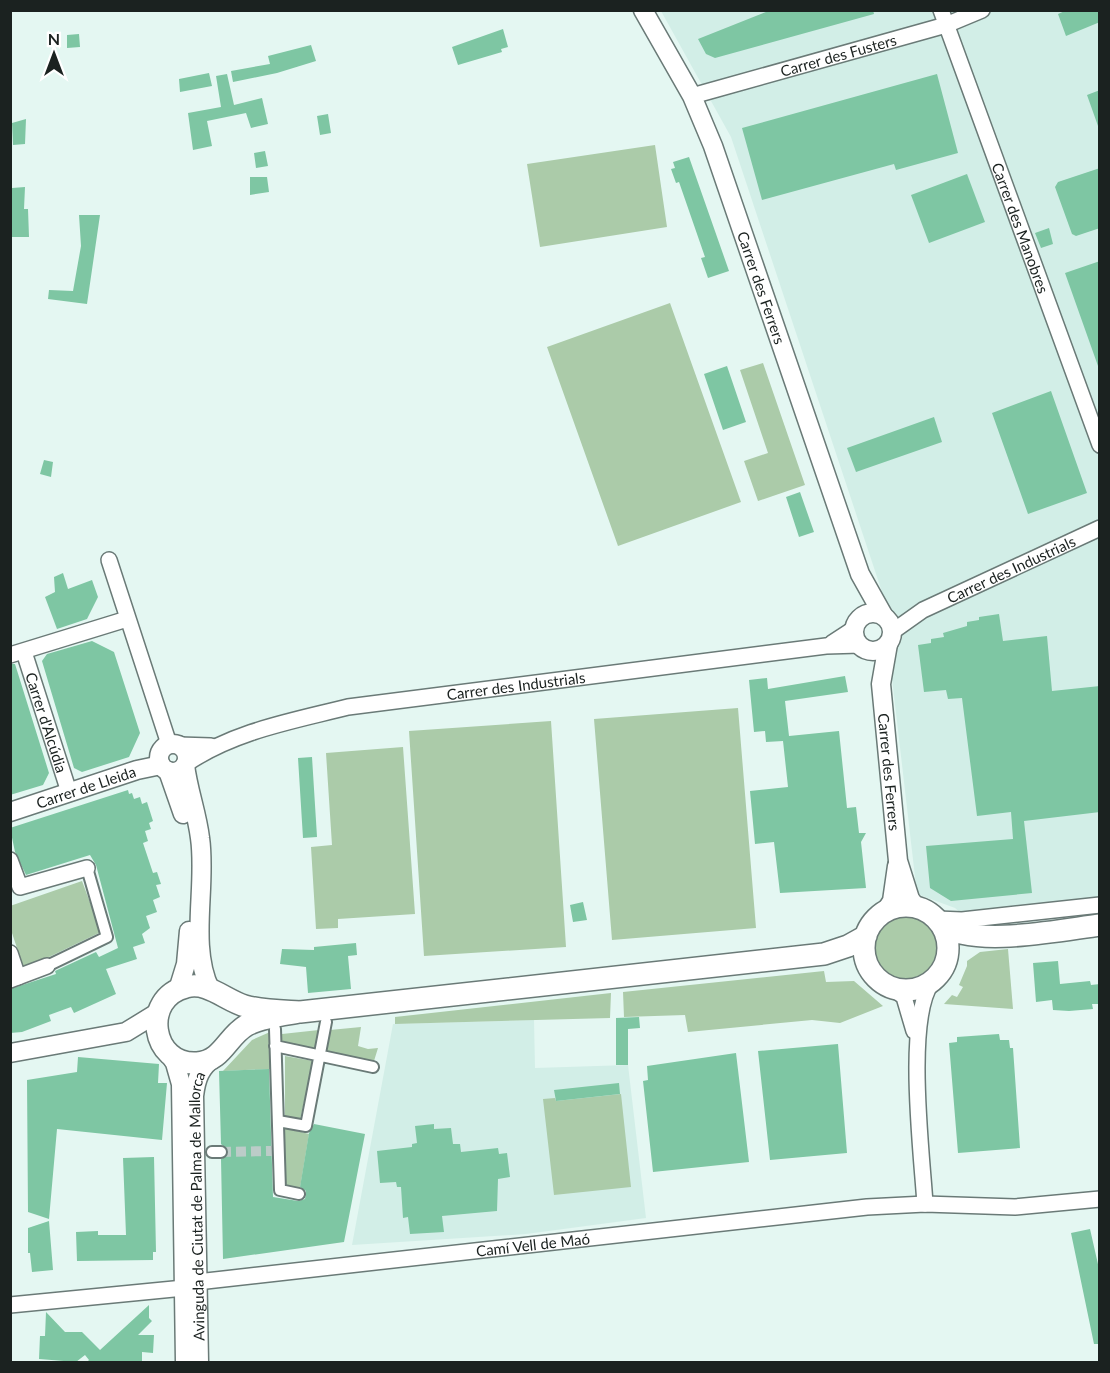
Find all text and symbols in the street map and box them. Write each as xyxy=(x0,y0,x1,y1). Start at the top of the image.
north arrow xyxy=(24,24,84,84)
text: N xyxy=(48,29,60,48)
street label: Carrer des Fusters xyxy=(778,30,898,80)
street label: Carrer des Manobres xyxy=(989,160,1053,296)
street label: Carrer des Ferrers xyxy=(734,229,789,346)
street label: Carrer des Industrials xyxy=(944,532,1078,607)
street label: Carrer des Industrials xyxy=(446,668,586,703)
street label: Carrer d'Alcúdia xyxy=(22,670,71,775)
street label: Carrer des Ferrers xyxy=(875,712,904,832)
street label: Carrer de Lleida xyxy=(34,762,138,812)
street label: Avinguda de Ciutat de Palma de Mallorca xyxy=(185,1068,209,1341)
street label: Camí Vell de Maó xyxy=(475,1229,591,1260)

